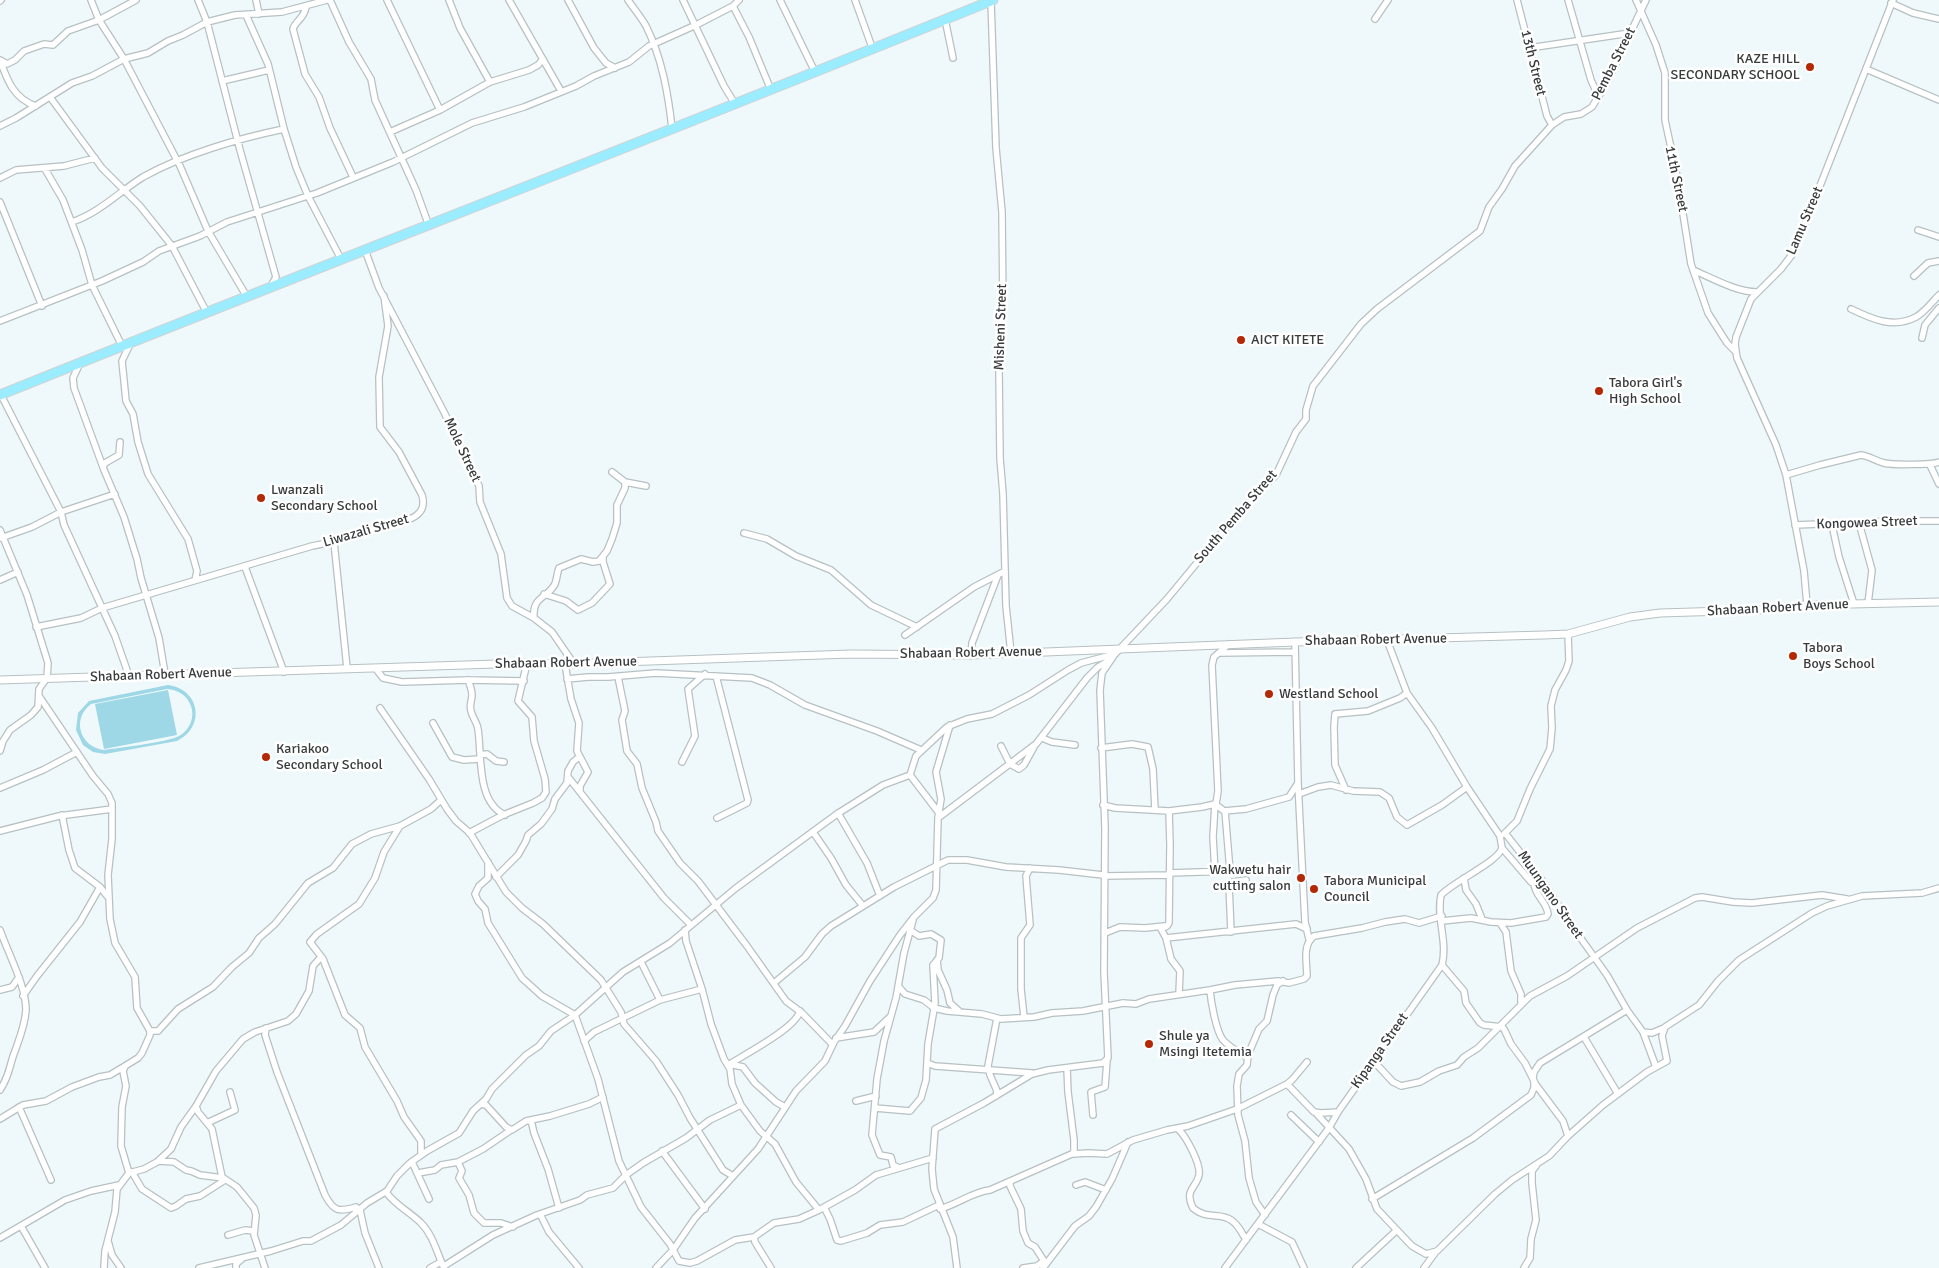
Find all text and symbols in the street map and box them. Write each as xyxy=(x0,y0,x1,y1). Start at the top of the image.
street label: Pemba Street xyxy=(1588,25,1640,103)
street label: 13th Street xyxy=(1517,28,1549,98)
place label: KAZE HILL SECONDARY SCHOOL xyxy=(1670,51,1800,84)
marker: KAZE HILL SECONDARY SCHOOL xyxy=(1804,61,1816,73)
street label: 11th Street xyxy=(1661,144,1691,214)
street label: Lamu Street xyxy=(1783,184,1827,258)
street label: Misheni Street xyxy=(991,283,1011,371)
place label: AICT KITETE xyxy=(1251,332,1324,348)
marker: AICT KITETE xyxy=(1235,334,1247,346)
place label: Tabora Girl's High School xyxy=(1609,375,1682,408)
marker: Tabora Girl's High School xyxy=(1593,385,1605,397)
street label: Mole Street xyxy=(440,415,484,485)
street label: South Pemba Street xyxy=(1191,467,1281,567)
place label: Lwanzali Secondary School xyxy=(271,482,378,514)
marker: Lwanzali Secondary School xyxy=(255,492,267,504)
street label: Liwazali Street xyxy=(321,511,411,551)
street label: Kongowea Street xyxy=(1816,513,1918,533)
street label: Shabaan Robert Avenue xyxy=(1707,596,1849,620)
street label: Shabaan Robert Avenue xyxy=(1305,630,1447,650)
place label: Tabora Boys School xyxy=(1803,640,1875,672)
street label: Shabaan Robert Avenue xyxy=(900,643,1042,663)
marker: Tabora Boys School xyxy=(1787,650,1799,662)
street label: Shabaan Robert Avenue xyxy=(495,653,637,673)
street label: Shabaan Robert Avenue xyxy=(90,664,232,686)
place label: Westland School xyxy=(1279,686,1378,702)
marker: Westland School xyxy=(1263,688,1275,700)
place label: Kariakoo Secondary School xyxy=(276,741,383,774)
marker: Kariakoo Secondary School xyxy=(260,751,272,763)
street label: Muungano Street xyxy=(1514,848,1586,942)
place label: Wakwetu hair cutting salon xyxy=(1209,862,1291,894)
marker: Wakwetu hair cutting salon xyxy=(1295,872,1307,884)
place label: Tabora Municipal Council xyxy=(1324,873,1426,906)
marker: Tabora Municipal Council xyxy=(1308,883,1320,895)
street label: Kipanga Street xyxy=(1348,1010,1412,1092)
place label: Shule ya Msingi Itetemia xyxy=(1159,1028,1252,1060)
marker: Shule ya Msingi Itetemia xyxy=(1143,1038,1155,1050)

